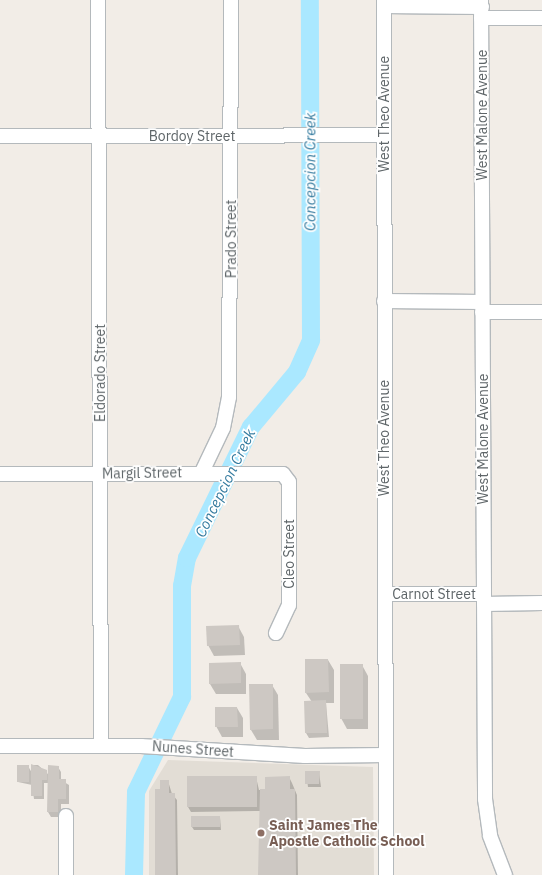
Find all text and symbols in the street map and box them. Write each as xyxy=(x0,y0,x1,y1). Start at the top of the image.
street label: West Malone Avenue xyxy=(474,49,490,181)
street label: West Theo Avenue xyxy=(376,56,392,172)
water label: Concepcion Creek xyxy=(301,113,319,231)
street label: Bordoy Street xyxy=(149,128,235,144)
street label: Prado Street xyxy=(223,200,239,278)
street label: Eldorado Street xyxy=(92,324,108,422)
street label: West Malone Avenue xyxy=(475,373,491,505)
street label: West Theo Avenue xyxy=(376,380,392,496)
water label: Concepcion Creek xyxy=(191,426,259,540)
street label: Margil Street xyxy=(102,464,182,482)
street label: Cleo Street xyxy=(281,519,297,589)
street label: Carnot Street xyxy=(392,586,476,602)
street label: Nunes Street xyxy=(152,738,234,760)
place label: Saint James The Apostle Catholic School xyxy=(269,817,424,850)
marker: Saint James The Apostle Catholic School xyxy=(256,828,266,838)

